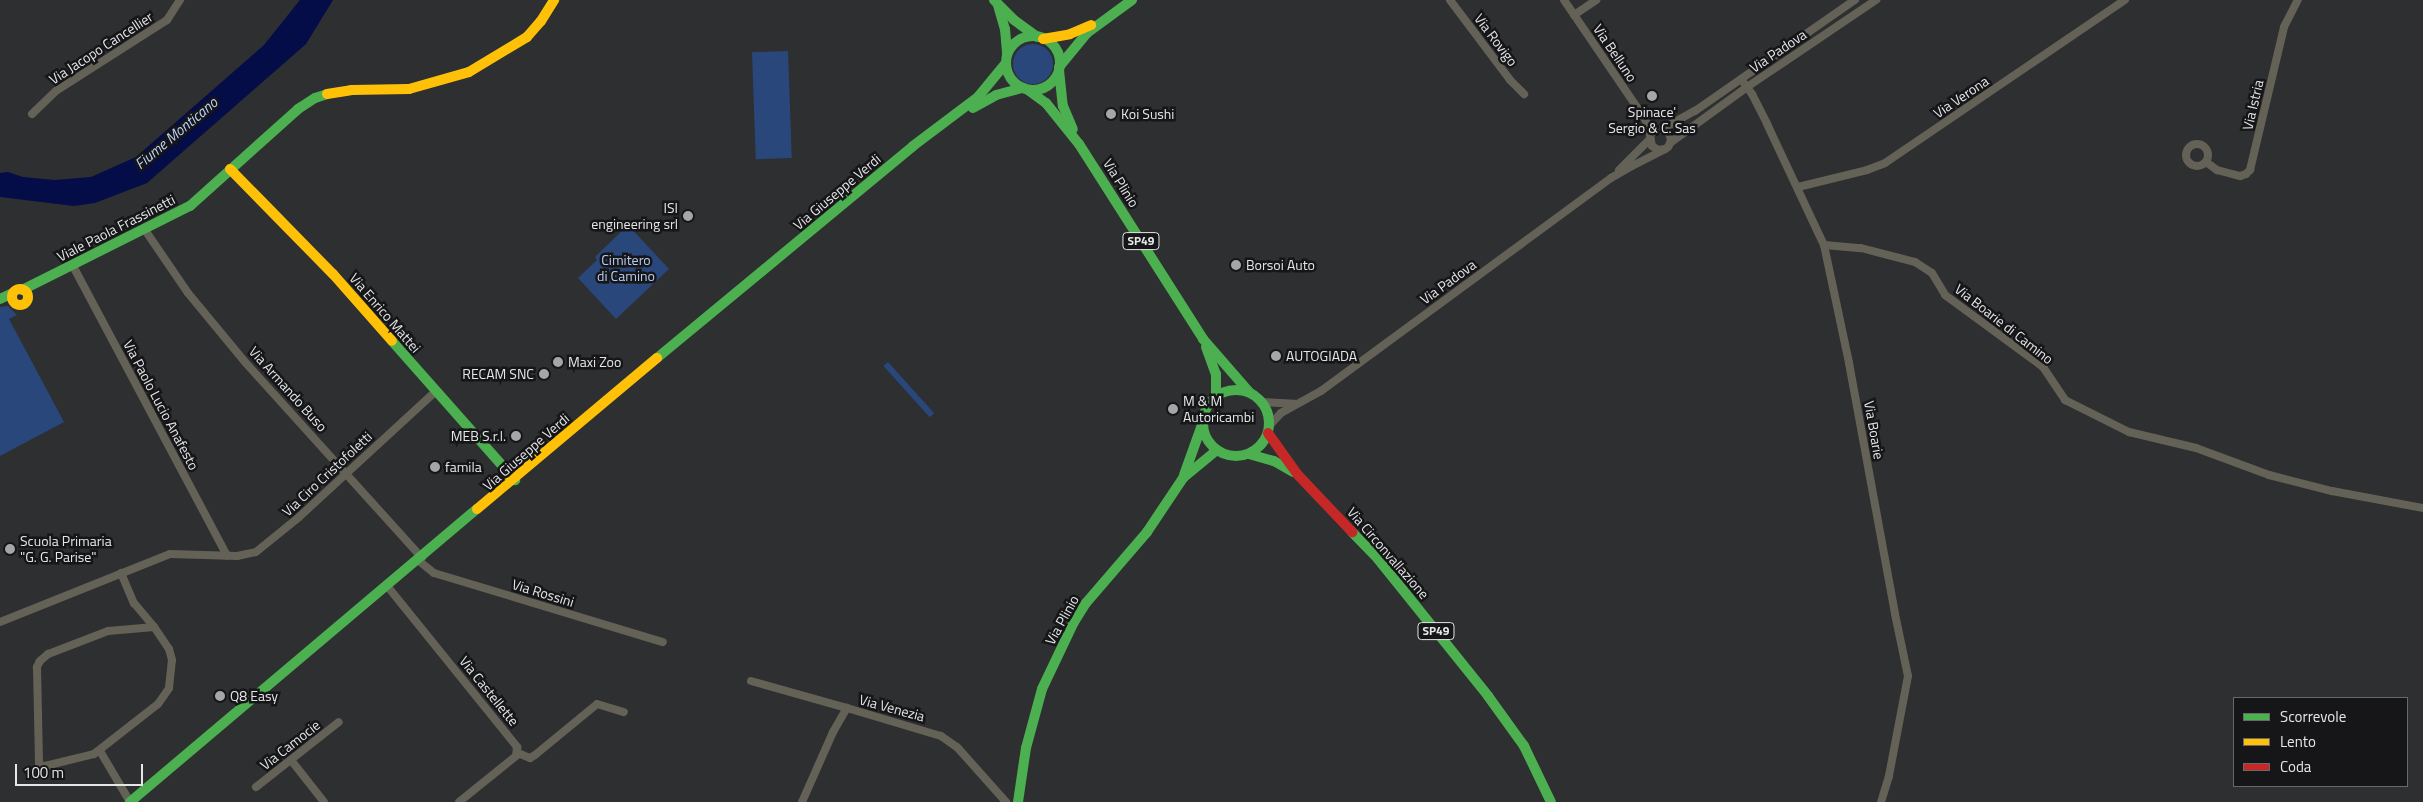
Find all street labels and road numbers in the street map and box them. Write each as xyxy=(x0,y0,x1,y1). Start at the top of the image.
street label: Via Jacopo Cancellier xyxy=(46,8,156,88)
street label: Via Rovigo xyxy=(1471,10,1521,70)
street label: Via Belluno xyxy=(1590,21,1640,85)
street label: Via Padova xyxy=(1746,26,1810,76)
street label: Via Verona xyxy=(1930,73,1992,121)
street label: Via Istria xyxy=(2239,78,2267,132)
street label: Via Giuseppe Verdi xyxy=(790,151,884,233)
street label: Via Plinio xyxy=(1100,156,1142,210)
street label: Viale Paola Frassinetti xyxy=(54,191,178,265)
road number: SP49 xyxy=(1122,232,1160,250)
street label: Via Padova xyxy=(1417,256,1479,308)
street label: Via Enrico Mattei xyxy=(346,270,424,356)
street label: Via Boarie di Camino xyxy=(1951,280,2057,368)
street label: Via Paolo Lucio Anafesto xyxy=(120,337,202,473)
street label: Via Armando Buso xyxy=(245,343,331,435)
street label: Via Boarie xyxy=(1861,399,1887,461)
street label: Via Giuseppe Verdi xyxy=(479,410,573,494)
street label: Via Ciro Cristofoletti xyxy=(279,428,375,520)
street label: Via Circonvallazione xyxy=(1344,504,1432,602)
street label: Via Rossini xyxy=(510,576,576,610)
street label: Via Plinio xyxy=(1042,592,1082,648)
road number: SP49 xyxy=(1417,622,1455,640)
street label: Via Castellette xyxy=(456,653,522,729)
street label: Via Venezia xyxy=(857,691,927,725)
street label: Via Camocie xyxy=(257,716,323,774)

